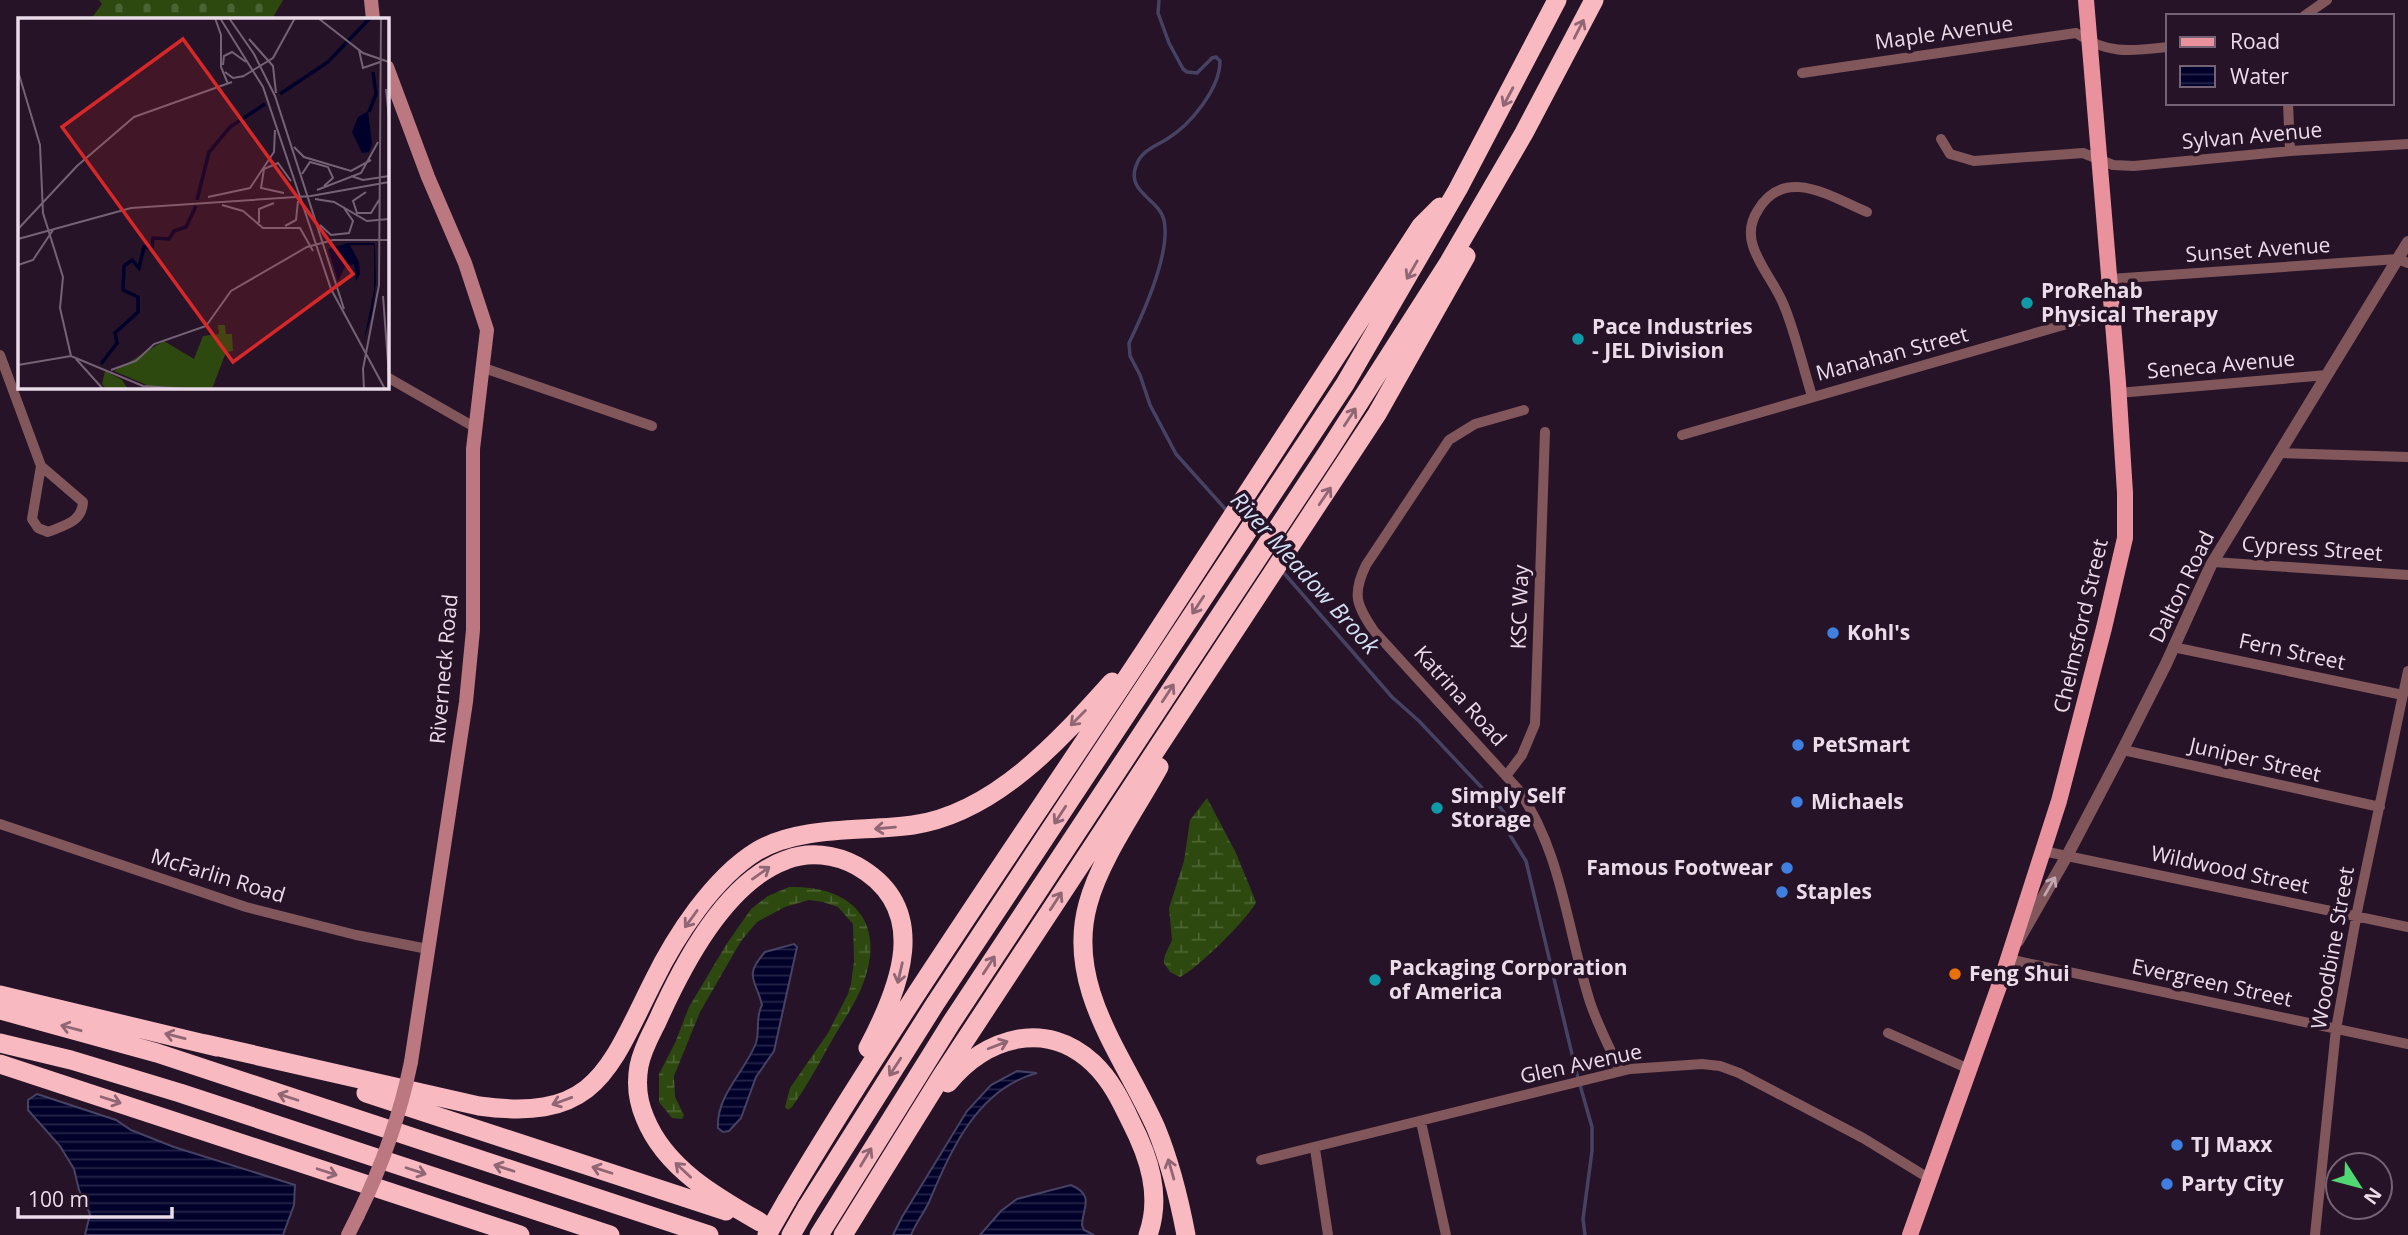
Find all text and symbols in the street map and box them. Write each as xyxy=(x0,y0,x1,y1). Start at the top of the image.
street label: Maple Avenue xyxy=(1873,8,2015,56)
legend xyxy=(2166,14,2394,105)
inset map xyxy=(18,18,388,388)
one-way arrow xyxy=(1573,19,1587,40)
text: Road xyxy=(2230,27,2280,55)
text: Water xyxy=(2230,62,2289,90)
one-way arrow xyxy=(1501,86,1515,106)
street label: Sylvan Avenue xyxy=(2180,115,2323,155)
street label: Sunset Avenue xyxy=(2185,230,2331,268)
one-way arrow xyxy=(1405,259,1418,280)
place label: ProRehab Physical Therapy xyxy=(2041,276,2218,328)
marker: ProRehab Physical Therapy xyxy=(2019,295,2035,311)
place label: Pace Industries - JEL Division xyxy=(1592,312,1753,364)
street label: Manahan Street xyxy=(1812,319,1971,387)
marker: Pace Industries - JEL Division xyxy=(1570,331,1586,347)
street label: Seneca Avenue xyxy=(2146,344,2296,384)
one-way arrow xyxy=(1342,408,1357,427)
water label: River Meadow Brook xyxy=(1224,484,1388,661)
one-way arrow xyxy=(1318,486,1332,506)
street label: Dalton Road xyxy=(2142,526,2220,647)
street label: Cypress Street xyxy=(2241,529,2383,567)
street label: Chelmsford Street xyxy=(2046,536,2114,716)
street label: KSC Way xyxy=(1504,564,1534,650)
street label: Riverneck Road xyxy=(422,593,464,745)
one-way arrow xyxy=(1191,595,1206,614)
place label: Kohl's xyxy=(1847,618,1910,646)
marker: Kohl's xyxy=(1825,625,1841,641)
street label: Fern Street xyxy=(2236,626,2348,676)
street label: Katrina Road xyxy=(1408,639,1513,752)
one-way arrow xyxy=(1161,684,1175,704)
one-way arrow xyxy=(1069,709,1086,726)
place label: PetSmart xyxy=(1812,730,1910,758)
street label: Juniper Street xyxy=(2185,730,2324,788)
marker: PetSmart xyxy=(1790,737,1806,753)
place label: Simply Self Storage xyxy=(1451,781,1567,833)
place label: Michaels xyxy=(1811,787,1904,815)
marker: Michaels xyxy=(1789,794,1805,810)
marker: Simply Self Storage xyxy=(1429,800,1445,816)
one-way arrow xyxy=(1052,805,1066,825)
one-way arrow xyxy=(875,821,897,834)
street label: Wildwood Street xyxy=(2148,839,2312,899)
street label: McFarlin Road xyxy=(148,841,289,909)
place label: Famous Footwear xyxy=(1586,853,1773,881)
marker: Famous Footwear xyxy=(1779,860,1795,876)
street label: Woodbine Street xyxy=(2304,864,2360,1031)
one-way arrow xyxy=(751,866,770,880)
one-way arrow xyxy=(2044,876,2058,896)
place label: Staples xyxy=(1796,877,1872,905)
marker: Staples xyxy=(1774,884,1790,900)
one-way arrow xyxy=(1049,892,1064,911)
one-way arrow xyxy=(683,910,698,928)
street label: Evergreen Street xyxy=(2130,951,2295,1013)
place label: Packaging Corporation of America xyxy=(1389,953,1628,1005)
one-way arrow xyxy=(982,956,996,976)
place label: Feng Shui xyxy=(1969,959,2070,987)
one-way arrow xyxy=(893,962,906,984)
marker: Feng Shui xyxy=(1947,966,1963,982)
marker: Packaging Corporation of America xyxy=(1367,972,1383,988)
one-way arrow xyxy=(60,1021,83,1034)
one-way arrow xyxy=(164,1029,187,1042)
street label: Glen Avenue xyxy=(1517,1036,1644,1090)
one-way arrow xyxy=(987,1037,1008,1050)
one-way arrow xyxy=(887,1057,902,1076)
one-way arrow xyxy=(278,1089,300,1102)
one-way arrow xyxy=(100,1095,122,1108)
one-way arrow xyxy=(552,1096,574,1108)
place label: TJ Maxx xyxy=(2191,1130,2273,1158)
marker: TJ Maxx xyxy=(2169,1137,2185,1153)
one-way arrow xyxy=(859,1147,873,1167)
north arrow xyxy=(2324,1151,2394,1221)
one-way arrow xyxy=(1163,1158,1176,1180)
one-way arrow xyxy=(494,1161,516,1173)
one-way arrow xyxy=(675,1162,692,1179)
one-way arrow xyxy=(592,1163,614,1175)
one-way arrow xyxy=(316,1166,338,1179)
one-way arrow xyxy=(405,1166,427,1178)
place label: Party City xyxy=(2181,1169,2284,1197)
scale bar xyxy=(18,1176,172,1220)
marker: Party City xyxy=(2159,1176,2175,1192)
text: N xyxy=(2358,1182,2388,1210)
text: 100 m xyxy=(28,1185,89,1213)

